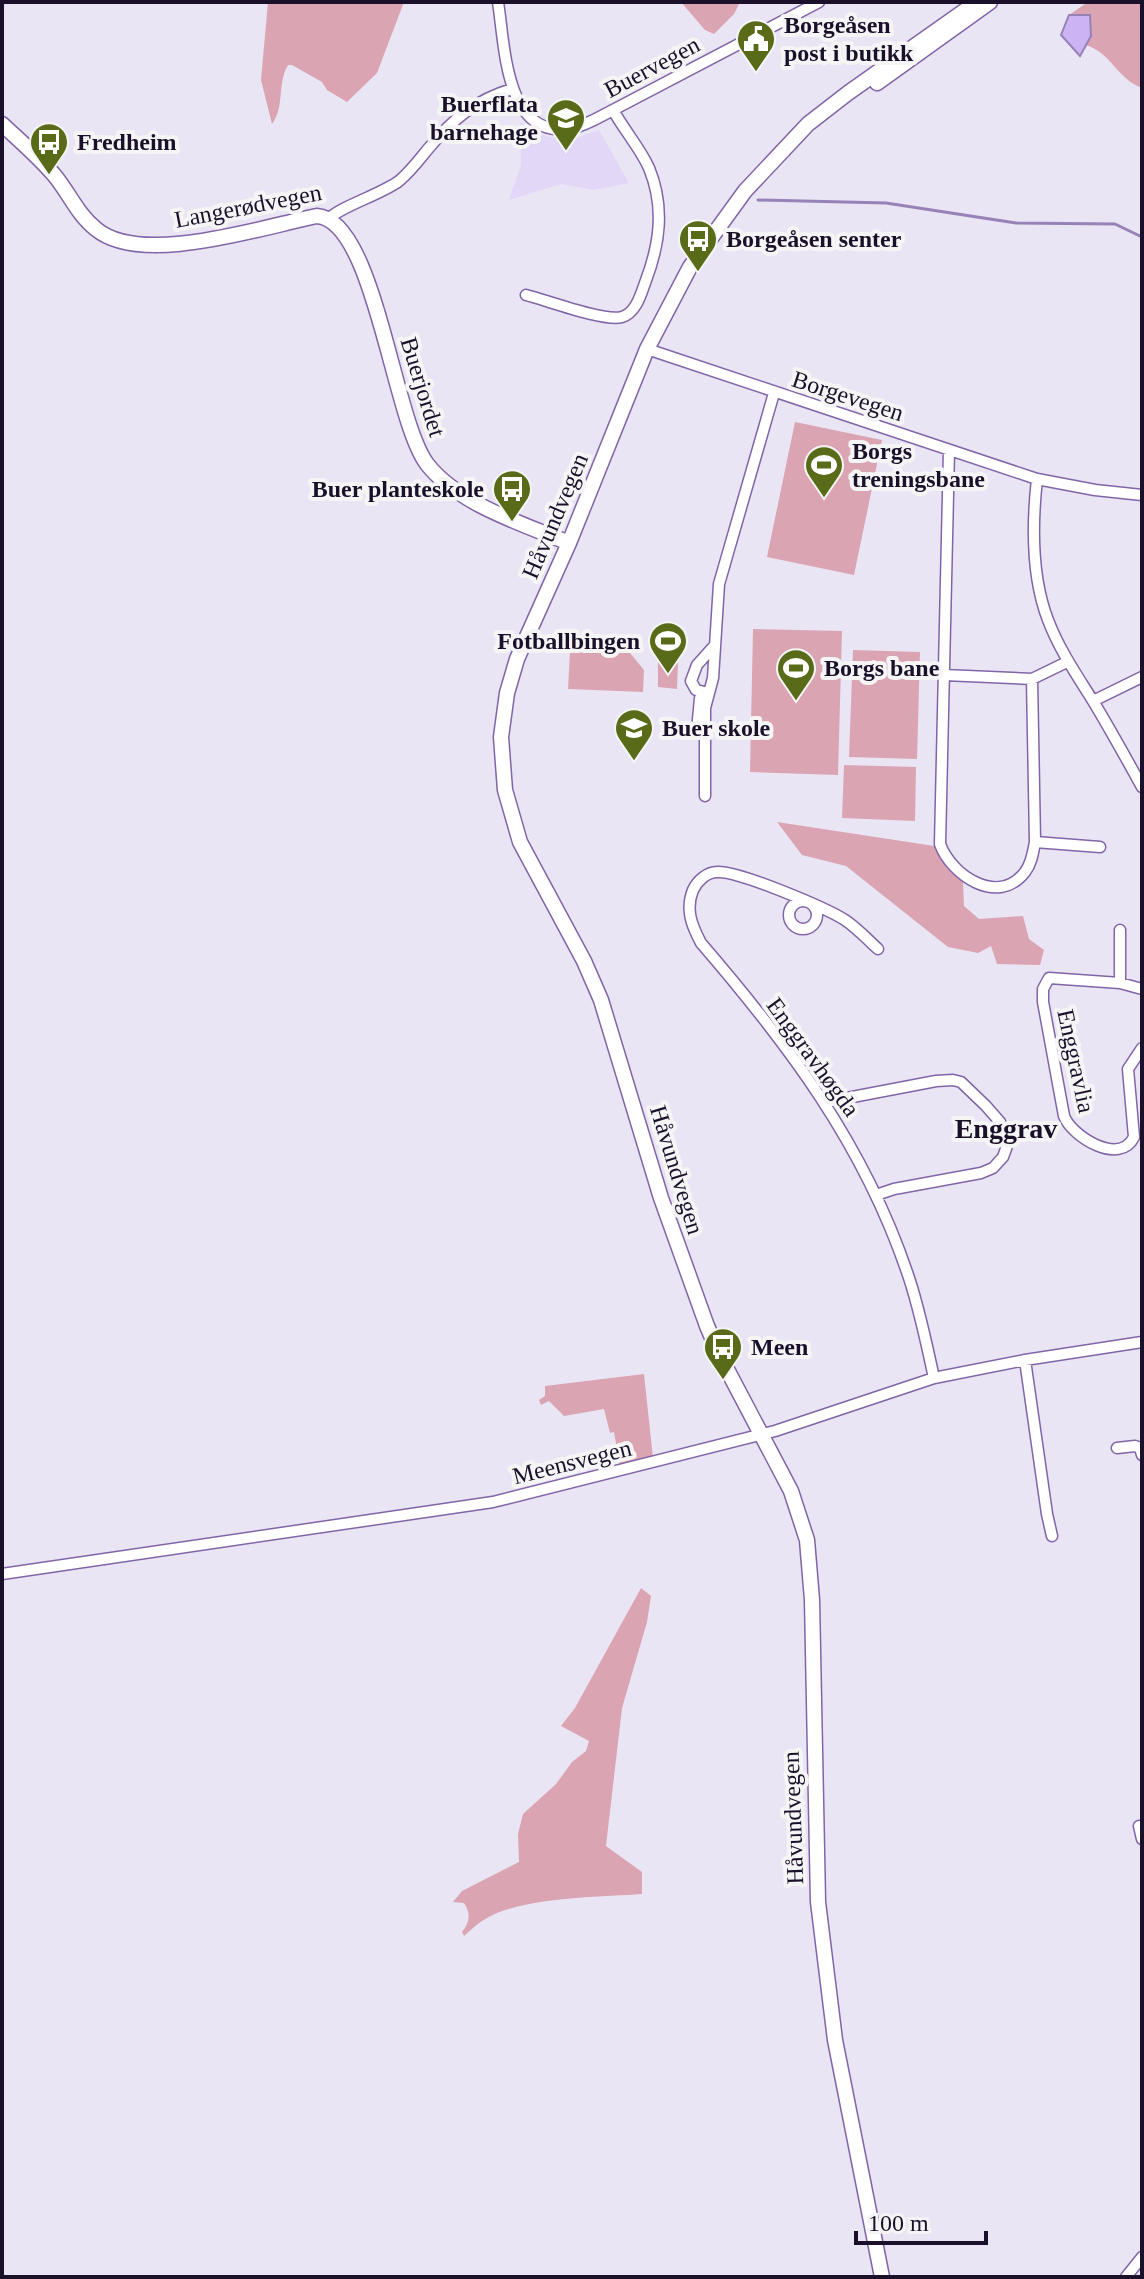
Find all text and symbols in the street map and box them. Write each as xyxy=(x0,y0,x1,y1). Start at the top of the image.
place label: Borgeåsen post i butikk xyxy=(784,12,914,66)
public building icon: Borgeåsen post i butikk xyxy=(735,18,777,73)
street label: Buervegen xyxy=(600,31,704,103)
place label: Buerflata barnehage xyxy=(430,91,538,145)
school or university icon: Buerflata barnehage xyxy=(545,97,587,152)
bus stop icon: Fredheim xyxy=(28,121,70,176)
place label: Fredheim xyxy=(77,129,177,155)
street label: Langerødvegen xyxy=(172,179,324,233)
bus stop icon: Borgeåsen senter xyxy=(677,218,719,273)
place label: Borgeåsen senter xyxy=(726,226,902,252)
street label: Buerjordet xyxy=(396,334,451,440)
street label: Borgevegen xyxy=(789,366,907,426)
place label: Borgs treningsbane xyxy=(852,438,985,492)
sports icon: Borgs treningsbane xyxy=(803,444,845,499)
street label: Håvundvegen xyxy=(517,450,593,582)
bus stop icon: Buer planteskole xyxy=(491,468,533,523)
place label: Buer planteskole xyxy=(312,476,484,502)
sports icon: Fotballbingen xyxy=(647,620,689,675)
place label: Fotballbingen xyxy=(497,628,640,654)
sports icon: Borgs bane xyxy=(775,647,817,702)
place label: Borgs bane xyxy=(824,655,940,681)
school or university icon: Buer skole xyxy=(613,707,655,762)
place label: Buer skole xyxy=(662,715,771,741)
street label: Enggravhøgda xyxy=(761,993,865,1122)
street label: Enggravlia xyxy=(1052,1007,1100,1116)
street label: Håvundvegen xyxy=(645,1102,709,1238)
district label: Enggrav xyxy=(955,1113,1057,1144)
bus stop icon: Meen xyxy=(702,1326,744,1381)
place label: Meen xyxy=(751,1334,808,1360)
street label: Meensvegen xyxy=(510,1435,634,1489)
street label: Håvundvegen xyxy=(778,1751,808,1885)
scale bar xyxy=(856,2195,986,2245)
text: 100 m xyxy=(868,2210,929,2236)

